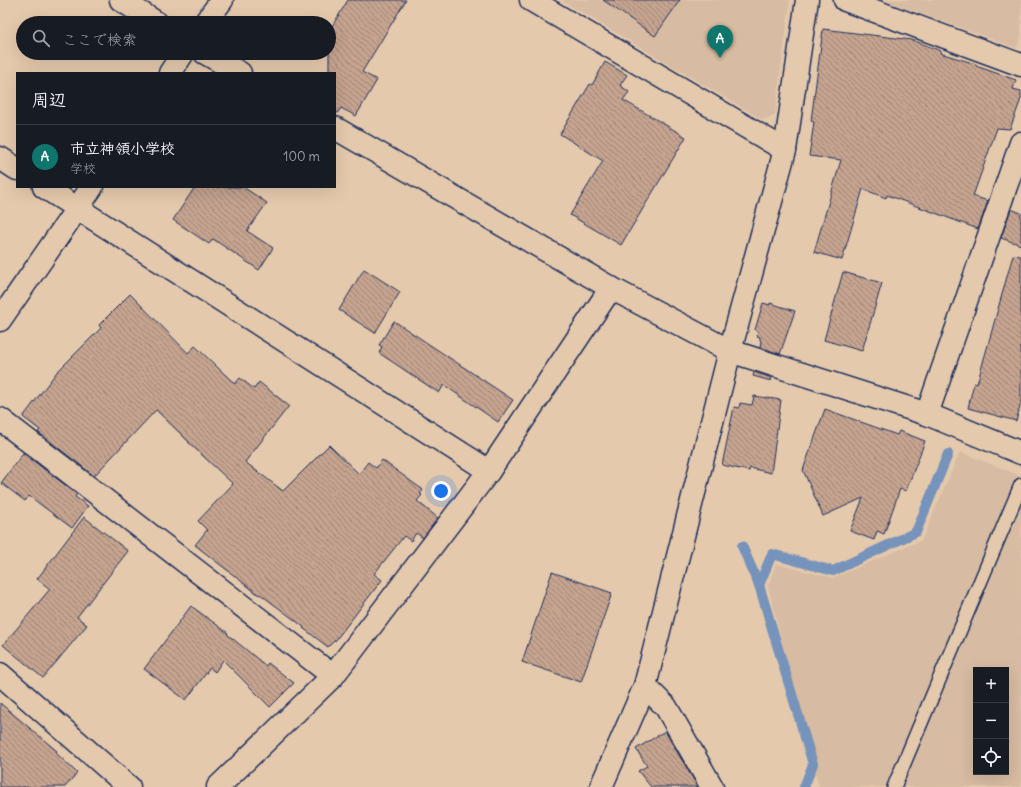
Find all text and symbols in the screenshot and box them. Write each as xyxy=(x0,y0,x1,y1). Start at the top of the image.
search box xyxy=(16,16,336,60)
pin: A xyxy=(707,25,733,58)
icon: search xyxy=(30,27,52,49)
text: ここで検索 xyxy=(62,30,137,49)
text: 周辺 xyxy=(32,89,66,111)
text: 市立神領小学校 xyxy=(70,139,175,158)
text: A xyxy=(41,148,49,165)
text: 100 m xyxy=(283,148,320,165)
text: 学校 xyxy=(70,160,96,177)
your location xyxy=(431,481,451,501)
map controls xyxy=(973,667,1009,775)
button: + xyxy=(973,667,1009,703)
button: − xyxy=(973,703,1009,739)
button: locate xyxy=(973,739,1009,775)

